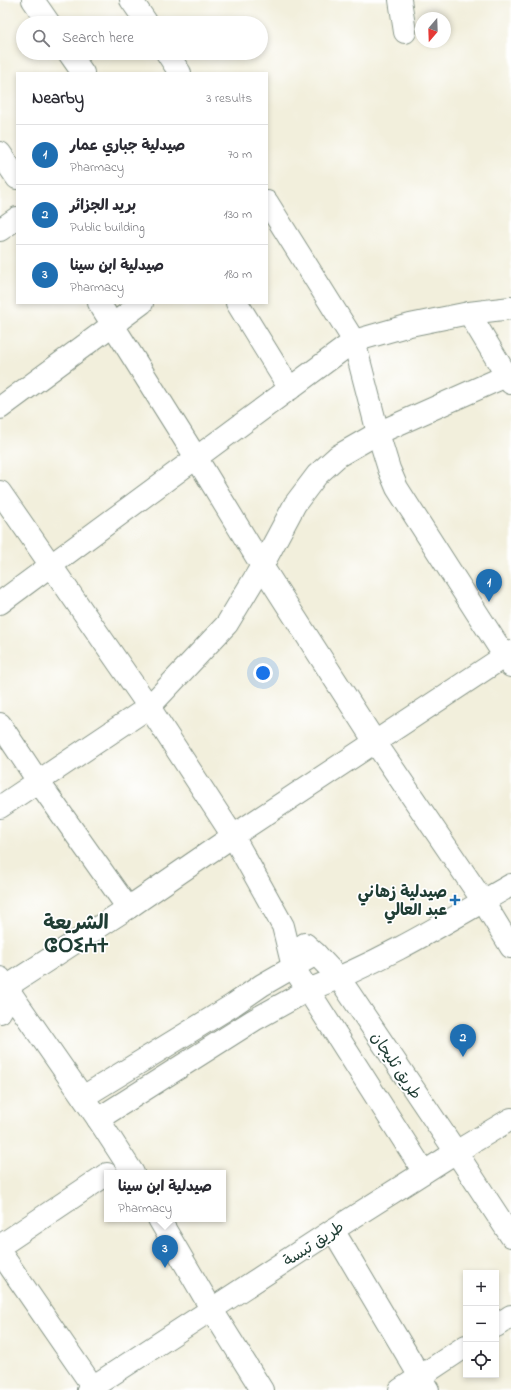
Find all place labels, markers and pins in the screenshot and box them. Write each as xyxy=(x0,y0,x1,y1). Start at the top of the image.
pin: 1 xyxy=(476,569,502,602)
place label: صيدلية زهاني عبد العالي xyxy=(358,881,447,924)
marker: صيدلية زهاني عبد العالي xyxy=(450,895,460,905)
pin: 2 xyxy=(450,1024,476,1057)
pin: 3 xyxy=(152,1235,178,1268)

